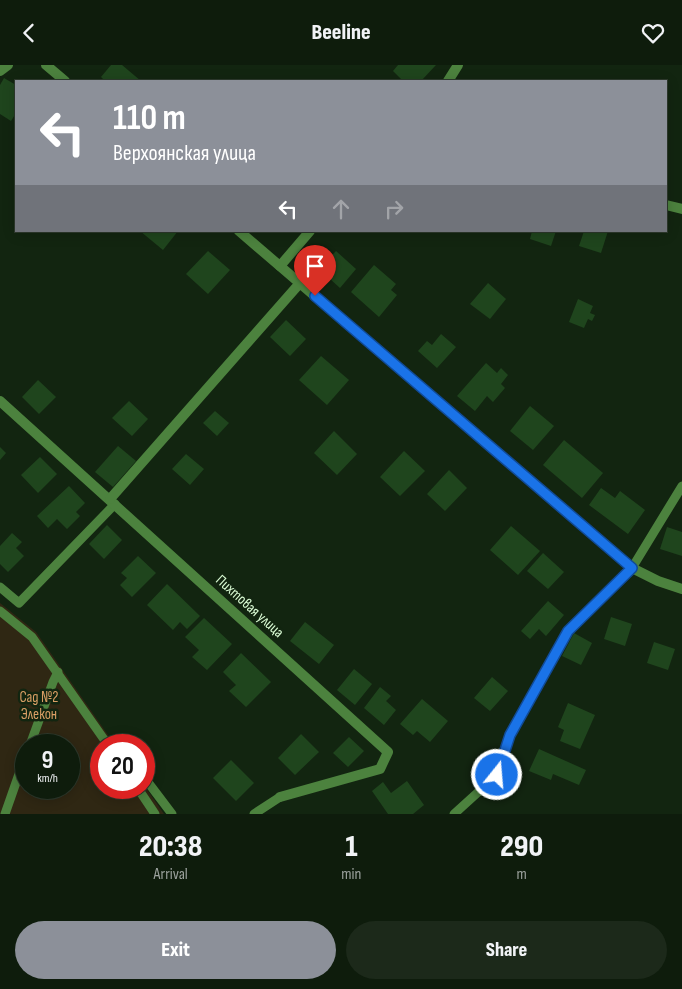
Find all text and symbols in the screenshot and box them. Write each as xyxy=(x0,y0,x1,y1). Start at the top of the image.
icon: back xyxy=(15,19,43,47)
text: Beeline xyxy=(311,19,371,46)
icon: heart xyxy=(639,19,667,47)
text: 110 m xyxy=(113,97,186,140)
icon: left xyxy=(30,100,95,165)
text: Верхоянская улица xyxy=(113,140,256,167)
icon: left xyxy=(274,195,302,223)
icon: ahead xyxy=(327,195,355,223)
icon: right xyxy=(380,195,408,223)
pin xyxy=(294,245,336,296)
icon: arrive xyxy=(301,252,329,280)
street label: Пихтовая улица xyxy=(212,571,288,642)
park label: Сад №2 Элекон xyxy=(20,688,58,724)
speed limit sign: 20 xyxy=(90,734,155,799)
text: 9 xyxy=(42,745,53,776)
position arrow xyxy=(470,748,522,800)
text: km/h xyxy=(37,771,58,786)
text: 20:38 xyxy=(139,829,202,865)
text: 1 xyxy=(345,829,357,865)
text: 290 xyxy=(500,829,543,865)
text: Arrival xyxy=(153,865,188,884)
text: min xyxy=(341,865,361,884)
text: m xyxy=(517,865,527,884)
button: Exit xyxy=(15,921,336,979)
button: Share xyxy=(346,921,667,979)

